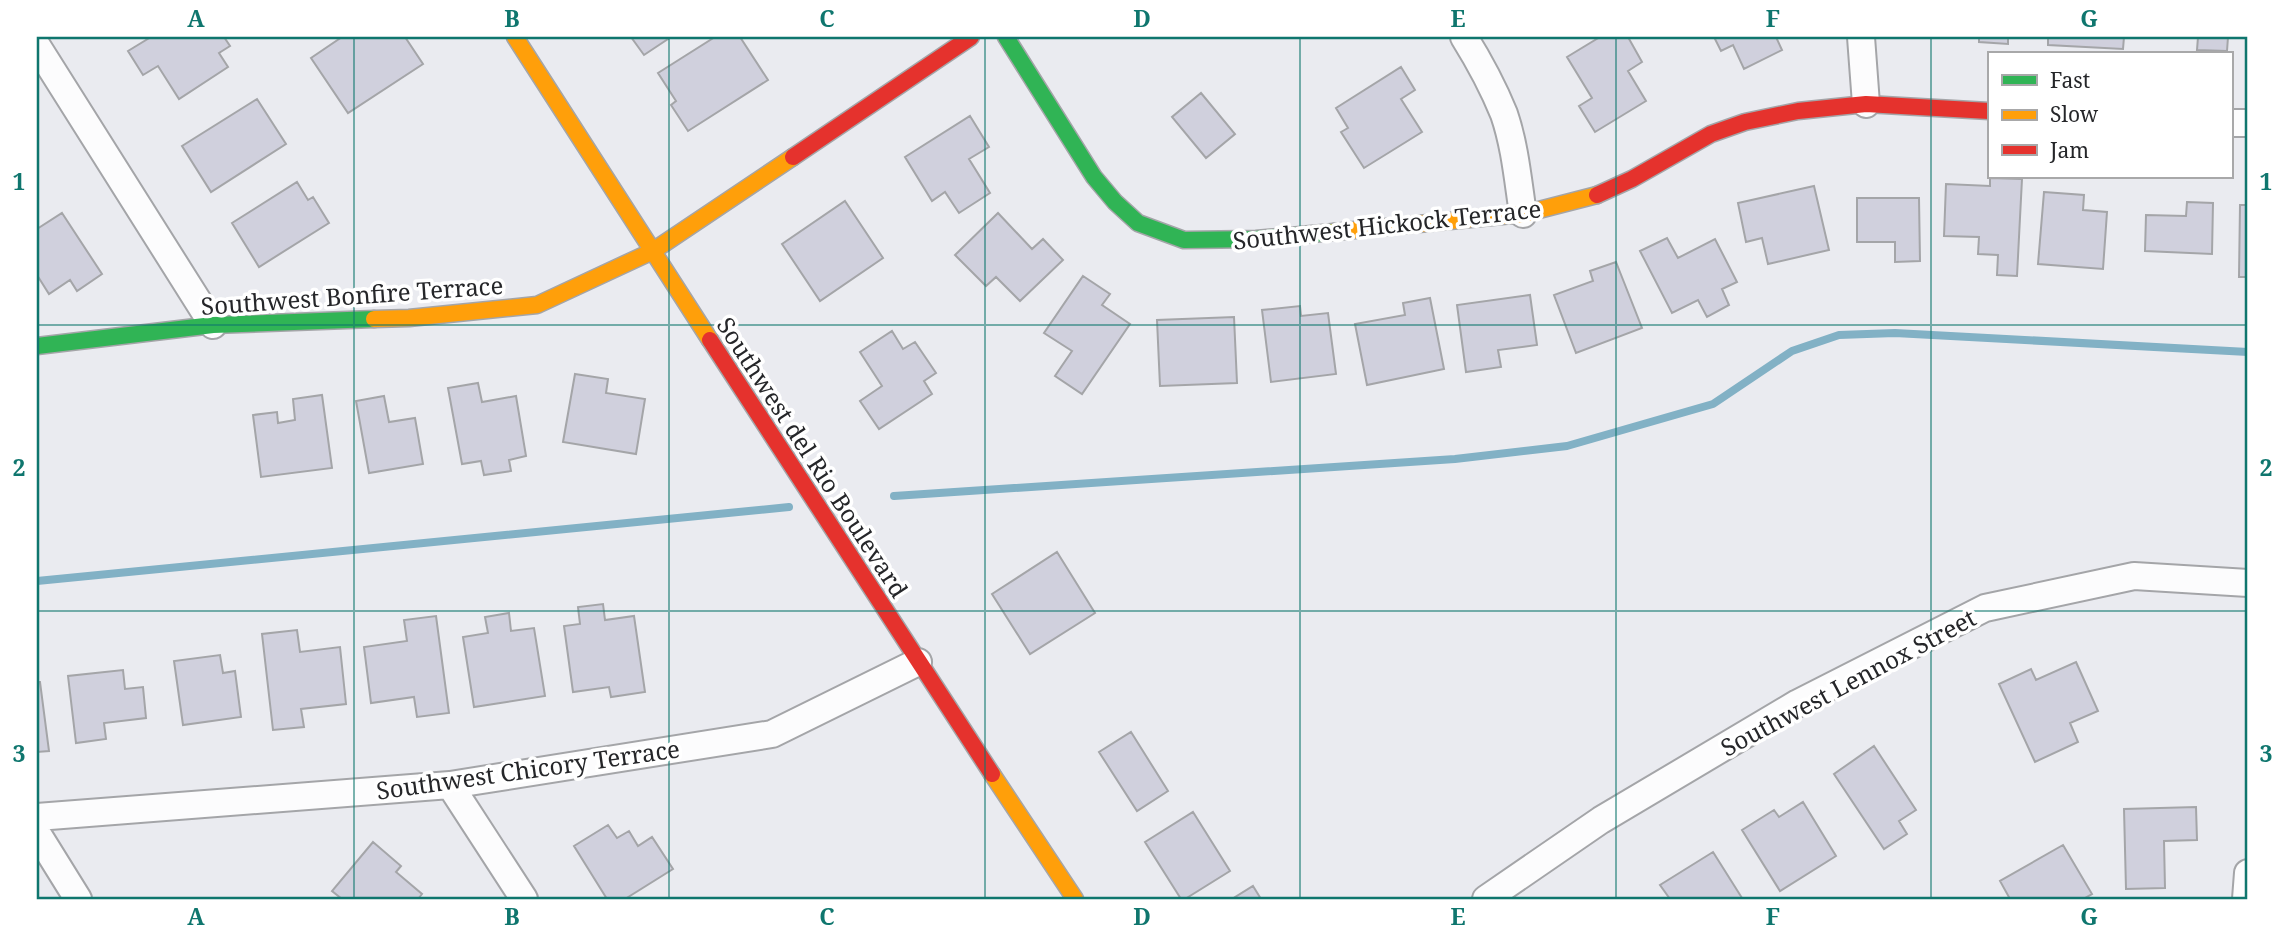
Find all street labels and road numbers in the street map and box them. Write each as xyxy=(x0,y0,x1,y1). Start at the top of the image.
street label: Southwest Hickock Terrace xyxy=(1231,191,1543,257)
street label: Southwest Bonfire Terrace xyxy=(200,268,504,322)
street label: Southwest del Rio Boulevard xyxy=(710,310,916,604)
street label: Southwest Lennox Street xyxy=(1715,601,1981,763)
street label: Southwest Chicory Terrace xyxy=(374,731,682,807)

